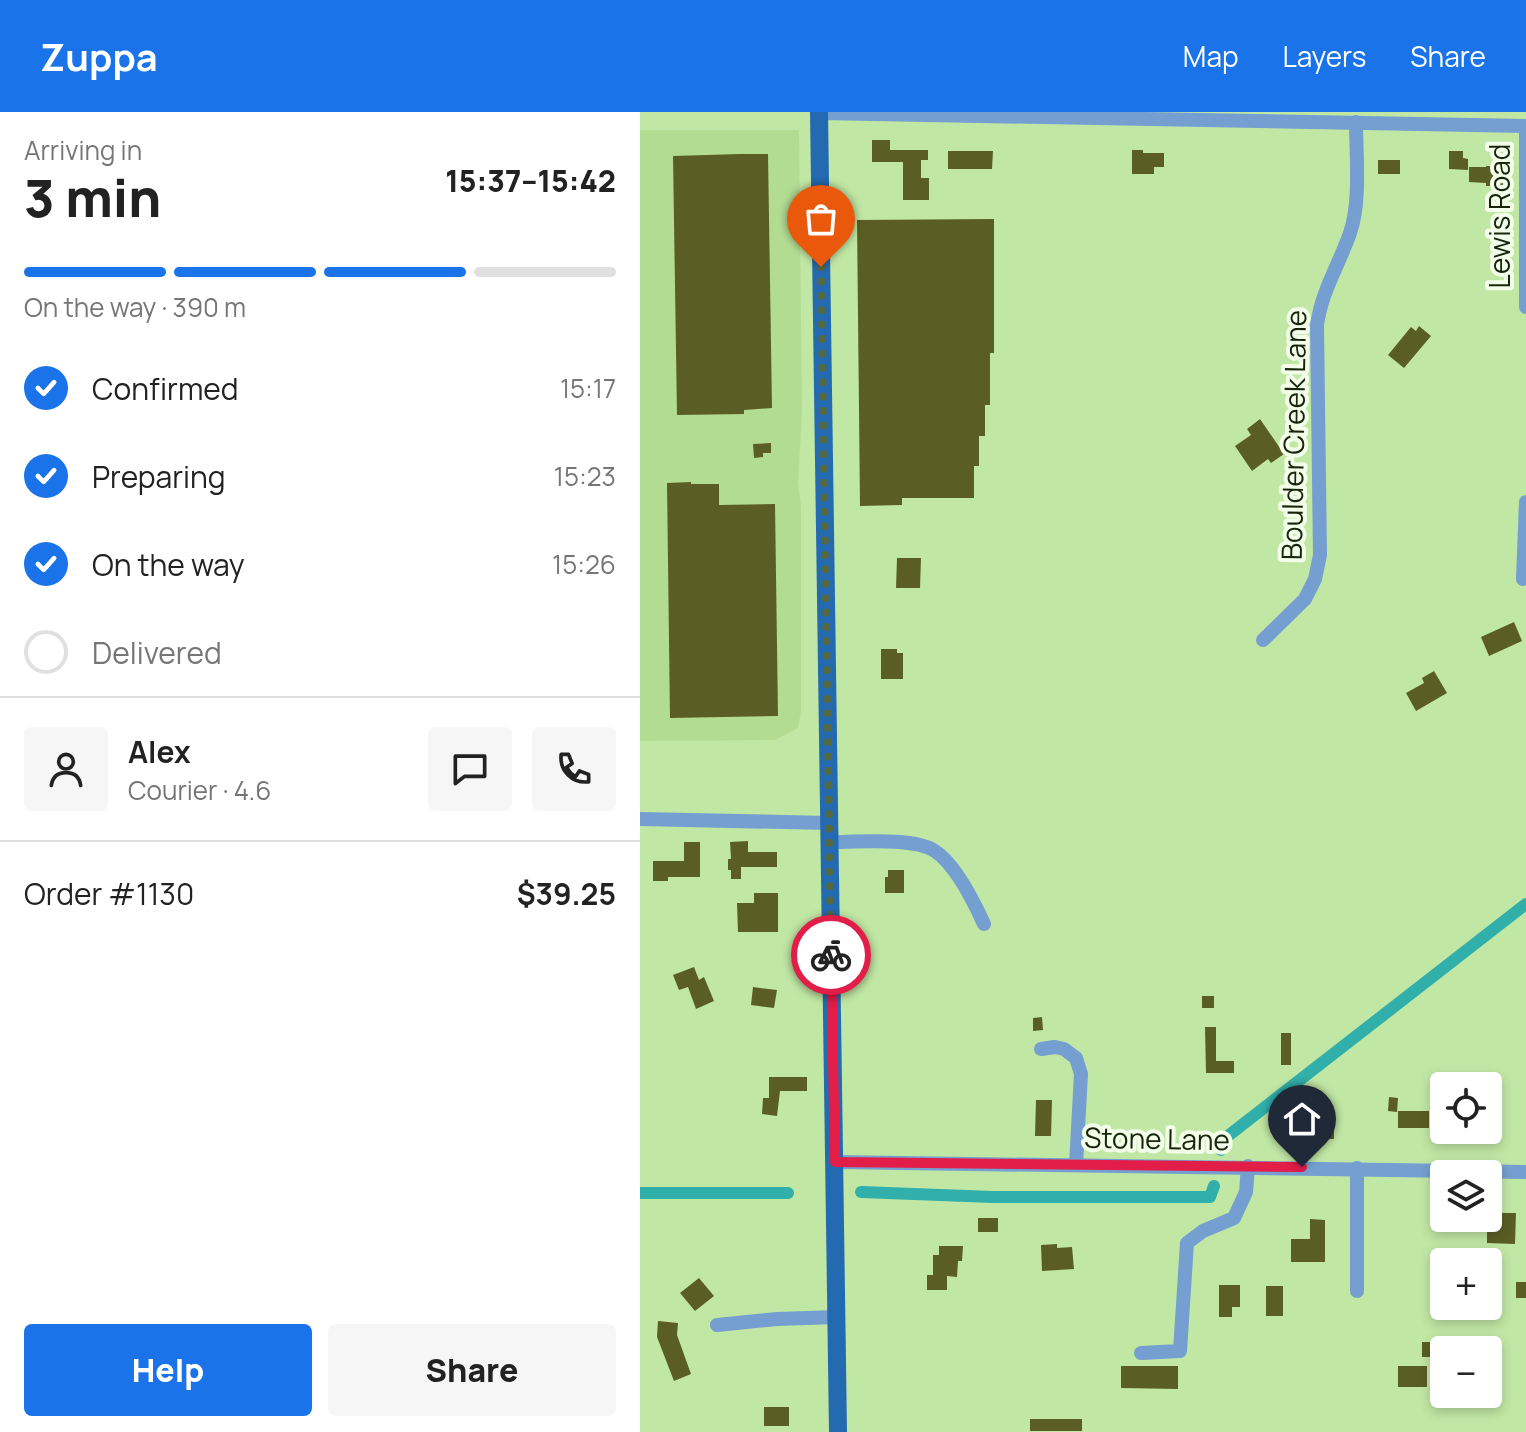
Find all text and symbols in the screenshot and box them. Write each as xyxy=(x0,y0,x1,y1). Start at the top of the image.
text: Zuppa xyxy=(40,30,158,82)
text: Map xyxy=(1183,37,1239,75)
text: Layers xyxy=(1283,37,1366,75)
text: Share xyxy=(1410,37,1486,75)
text: Arriving in xyxy=(24,132,142,168)
street label: Lewis Road xyxy=(1480,144,1518,288)
text: 15:37–15:42 xyxy=(445,160,616,201)
text: 3 min xyxy=(24,162,161,233)
pin xyxy=(787,185,855,267)
icon: bag xyxy=(799,197,843,241)
text: On the way · 390 m xyxy=(24,289,246,325)
street label: Boulder Creek Lane xyxy=(1272,309,1314,560)
icon: check xyxy=(24,366,68,410)
text: Confirmed xyxy=(92,368,239,409)
text: 15:17 xyxy=(560,370,616,406)
icon: check xyxy=(24,454,68,498)
text: Preparing xyxy=(92,456,226,497)
text: 15:23 xyxy=(554,458,616,494)
icon: check xyxy=(24,542,68,586)
text: On the way xyxy=(92,544,245,585)
text: 15:26 xyxy=(552,546,616,582)
text: Delivered xyxy=(92,632,222,673)
button: person xyxy=(24,727,108,811)
button: chat xyxy=(428,727,512,811)
button: phone xyxy=(532,727,616,811)
text: Alex xyxy=(128,731,191,772)
text: Courier · 4.6 xyxy=(128,772,271,808)
text: Order #1130 xyxy=(24,873,194,914)
text: $39.25 xyxy=(517,873,616,914)
courier xyxy=(791,915,871,995)
icon: bike xyxy=(809,933,853,977)
map controls xyxy=(1430,1072,1502,1408)
button: locate xyxy=(1430,1072,1502,1144)
pin xyxy=(1268,1085,1336,1167)
icon: home xyxy=(1280,1097,1324,1141)
street label: Stone Lane xyxy=(1084,1118,1230,1158)
button: layers xyxy=(1430,1160,1502,1232)
button: + xyxy=(1430,1248,1502,1320)
button: Help xyxy=(24,1324,312,1416)
button: Share xyxy=(328,1324,616,1416)
button: − xyxy=(1430,1336,1502,1408)

